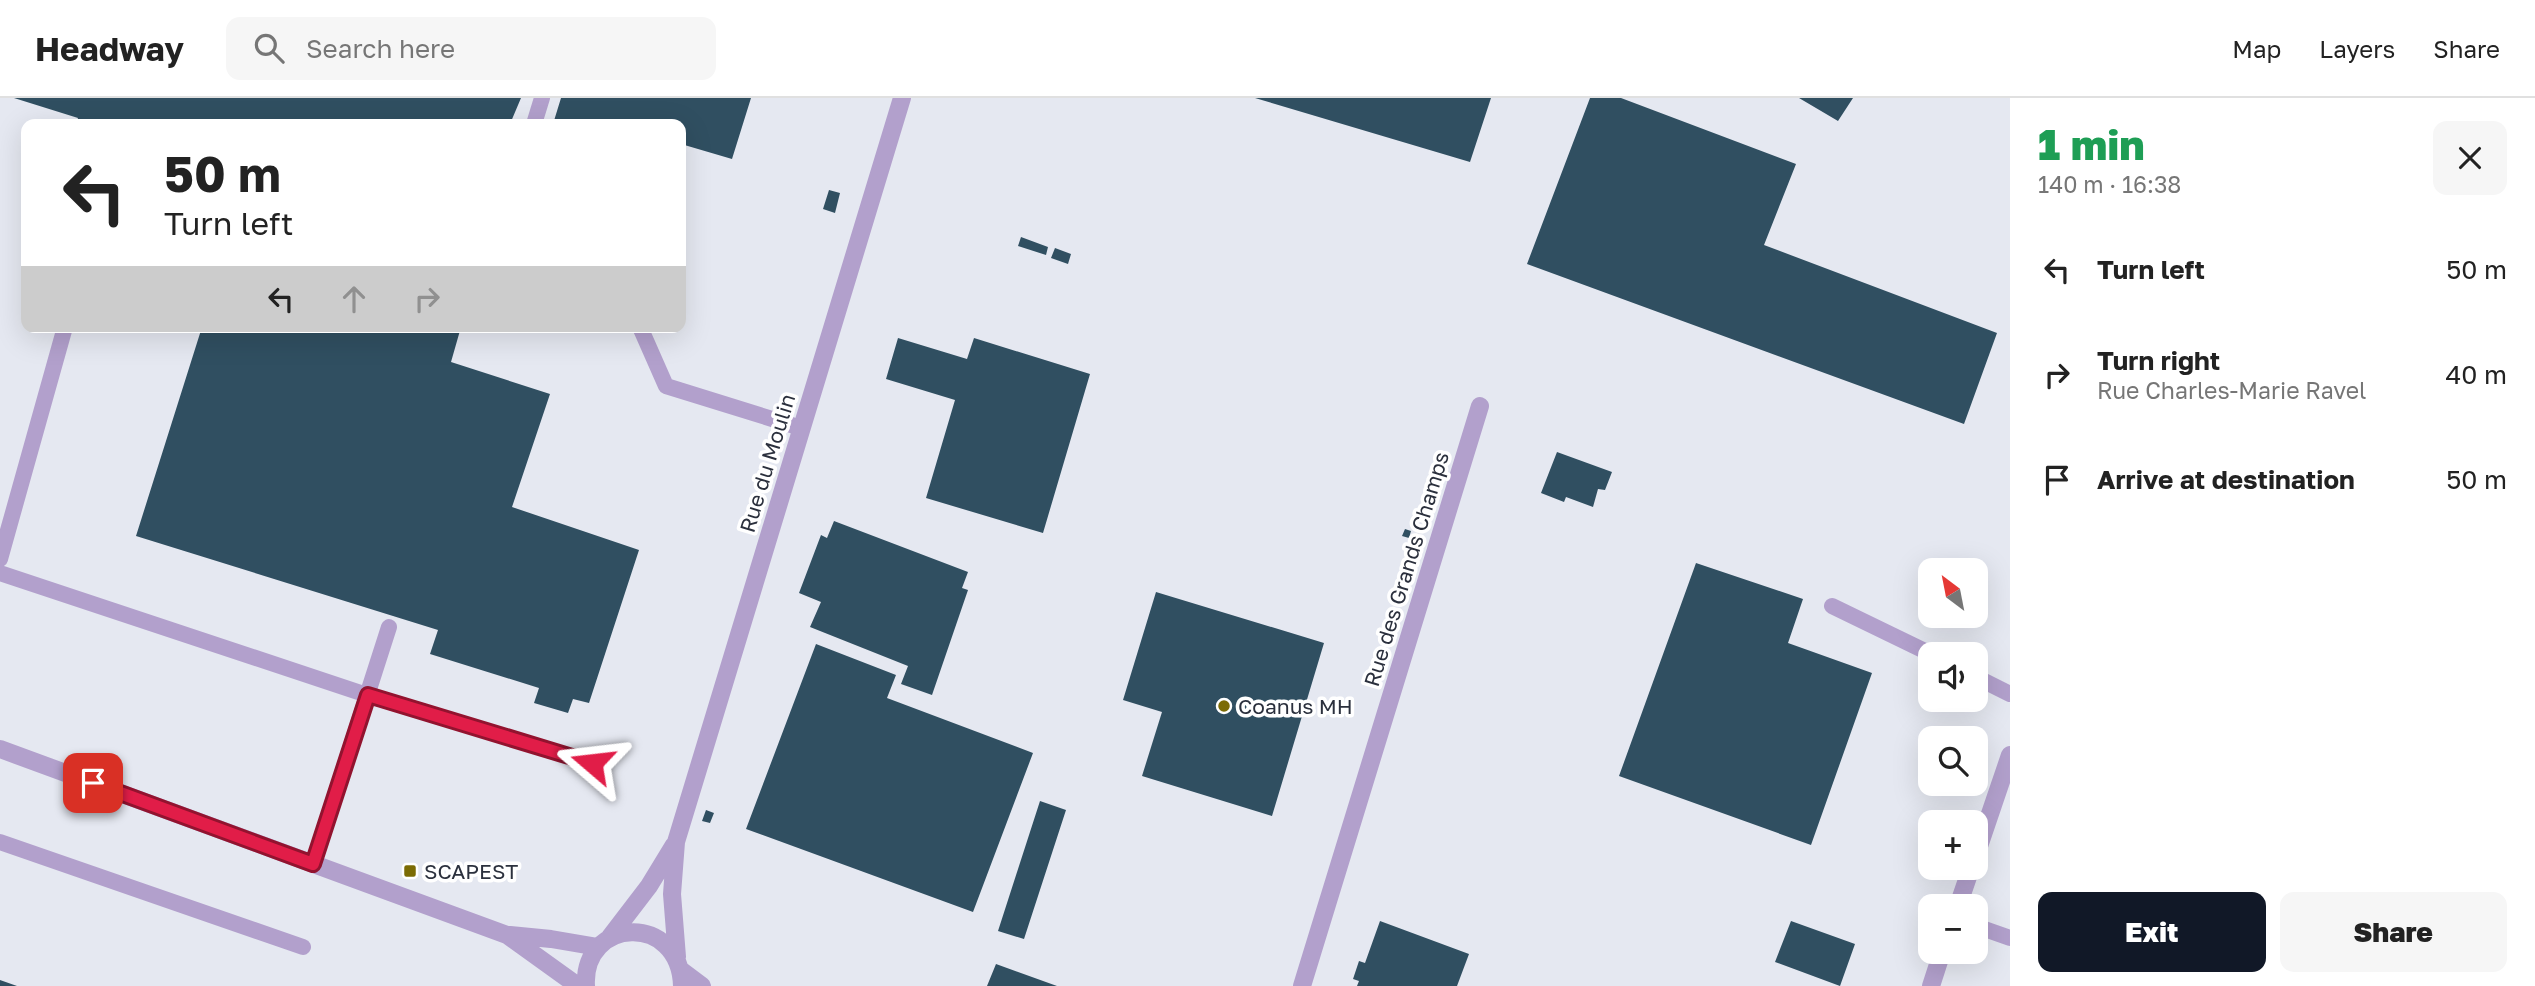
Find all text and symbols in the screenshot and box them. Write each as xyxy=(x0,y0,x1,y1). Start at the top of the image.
search box xyxy=(226,17,716,80)
text: Headway xyxy=(35,29,184,68)
icon: search xyxy=(250,29,288,67)
text: Search here xyxy=(306,33,455,64)
text: Map xyxy=(2232,34,2281,63)
text: Layers xyxy=(2319,34,2395,63)
text: Share xyxy=(2433,34,2500,63)
text: 1 min xyxy=(2038,119,2145,169)
button: close xyxy=(2433,121,2507,195)
text: 50 m xyxy=(164,144,281,203)
icon: left xyxy=(49,147,140,238)
text: 140 m · 16:38 xyxy=(2038,170,2181,198)
text: Turn left xyxy=(164,204,293,242)
icon: left xyxy=(2038,251,2076,289)
text: Turn left xyxy=(2097,254,2205,285)
text: 50 m xyxy=(2446,254,2507,285)
icon: left xyxy=(262,280,300,318)
icon: ahead xyxy=(335,280,373,318)
icon: right xyxy=(408,280,446,318)
text: Turn right xyxy=(2097,345,2220,376)
icon: right xyxy=(2038,356,2076,394)
text: 40 m xyxy=(2446,359,2507,390)
text: Rue Charles-Marie Ravel xyxy=(2097,376,2366,404)
street label: Rue du Moulin xyxy=(734,391,800,535)
street label: Rue des Grands Champs xyxy=(1358,449,1454,689)
icon: arrive xyxy=(2038,461,2076,499)
text: Arrive at destination xyxy=(2097,464,2355,495)
text: 50 m xyxy=(2446,464,2507,495)
north arrow xyxy=(1918,558,1988,628)
map controls xyxy=(1918,558,1988,964)
button: sound xyxy=(1918,642,1988,712)
place label: Coanus MH xyxy=(1238,693,1353,719)
marker: Coanus MH xyxy=(1216,698,1232,714)
position arrow xyxy=(555,726,629,800)
button: search xyxy=(1918,726,1988,796)
pin xyxy=(63,753,123,813)
icon: arrive xyxy=(74,764,112,802)
button: + xyxy=(1918,810,1988,880)
place label: SCAPEST xyxy=(424,858,518,884)
marker: SCAPEST xyxy=(402,863,418,879)
button: Exit xyxy=(2038,892,2266,972)
button: Share xyxy=(2280,892,2507,972)
button: − xyxy=(1918,894,1988,964)

